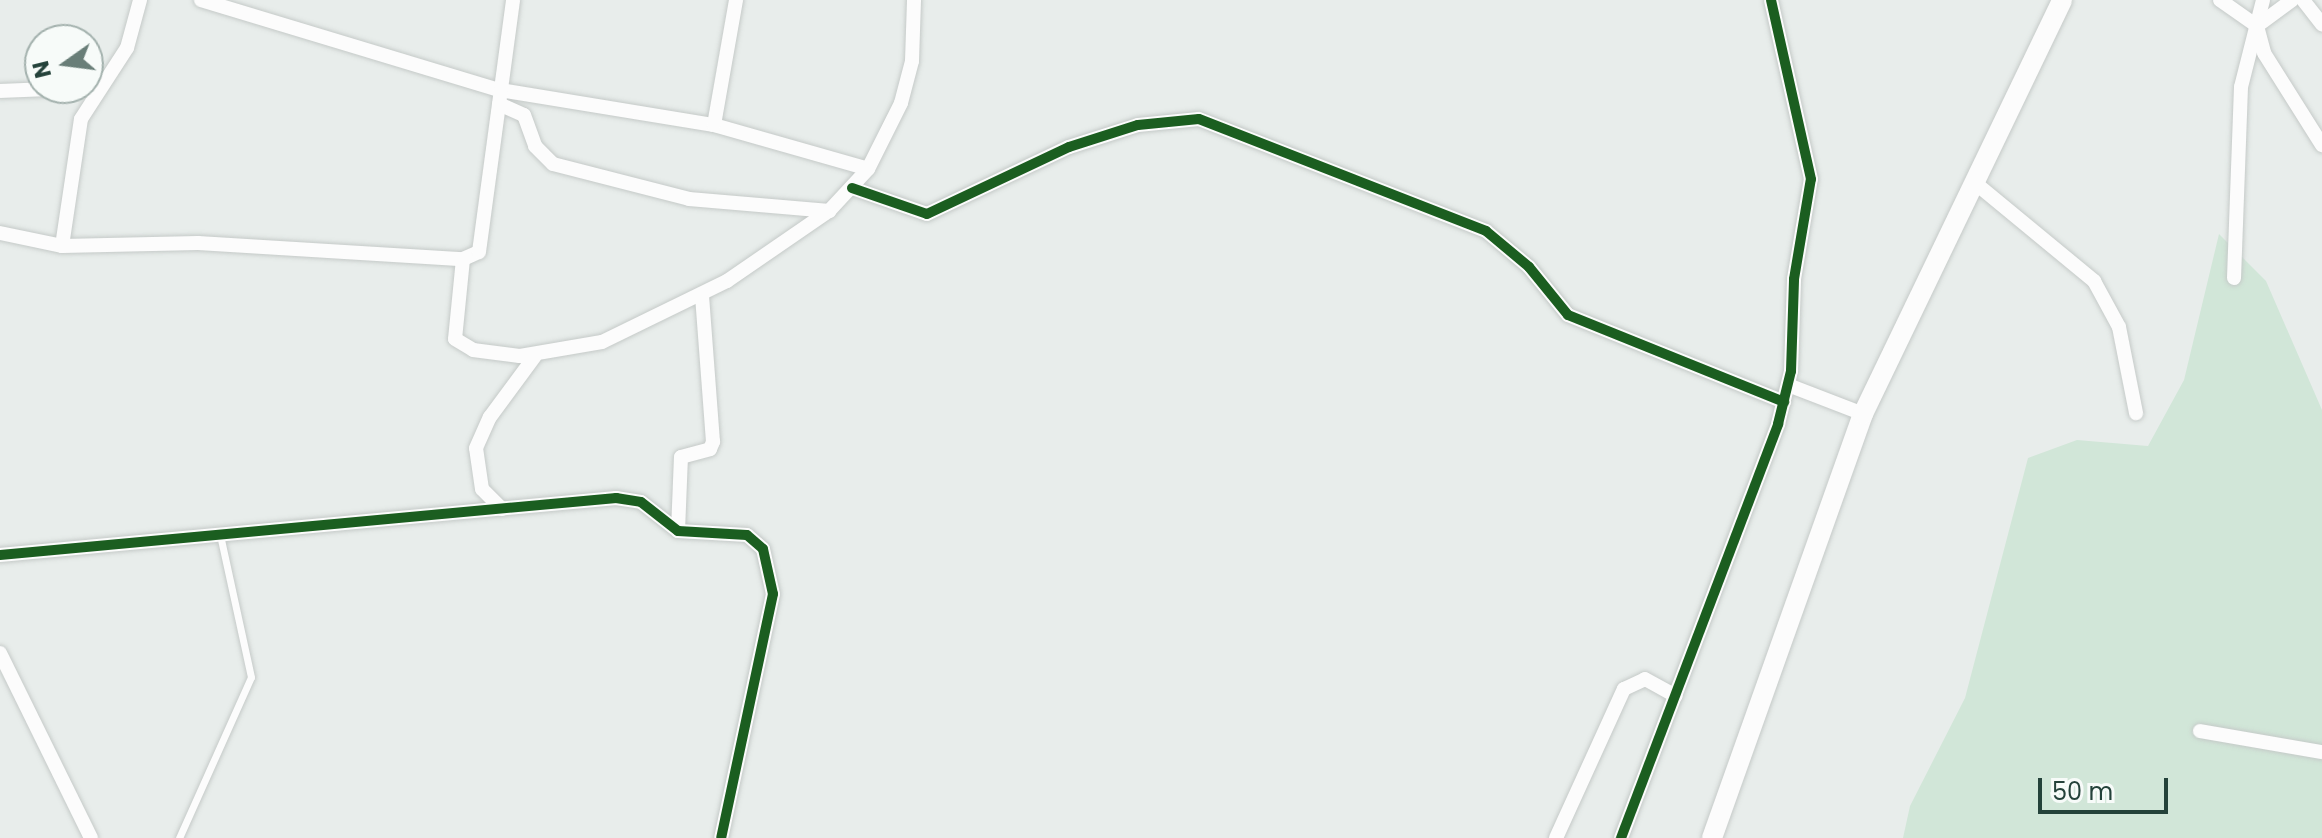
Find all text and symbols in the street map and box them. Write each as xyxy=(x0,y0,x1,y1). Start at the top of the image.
north arrow xyxy=(24,24,104,104)
text: N xyxy=(25,58,59,81)
scale bar xyxy=(2042,762,2172,812)
text: 50 m xyxy=(2052,775,2113,808)

